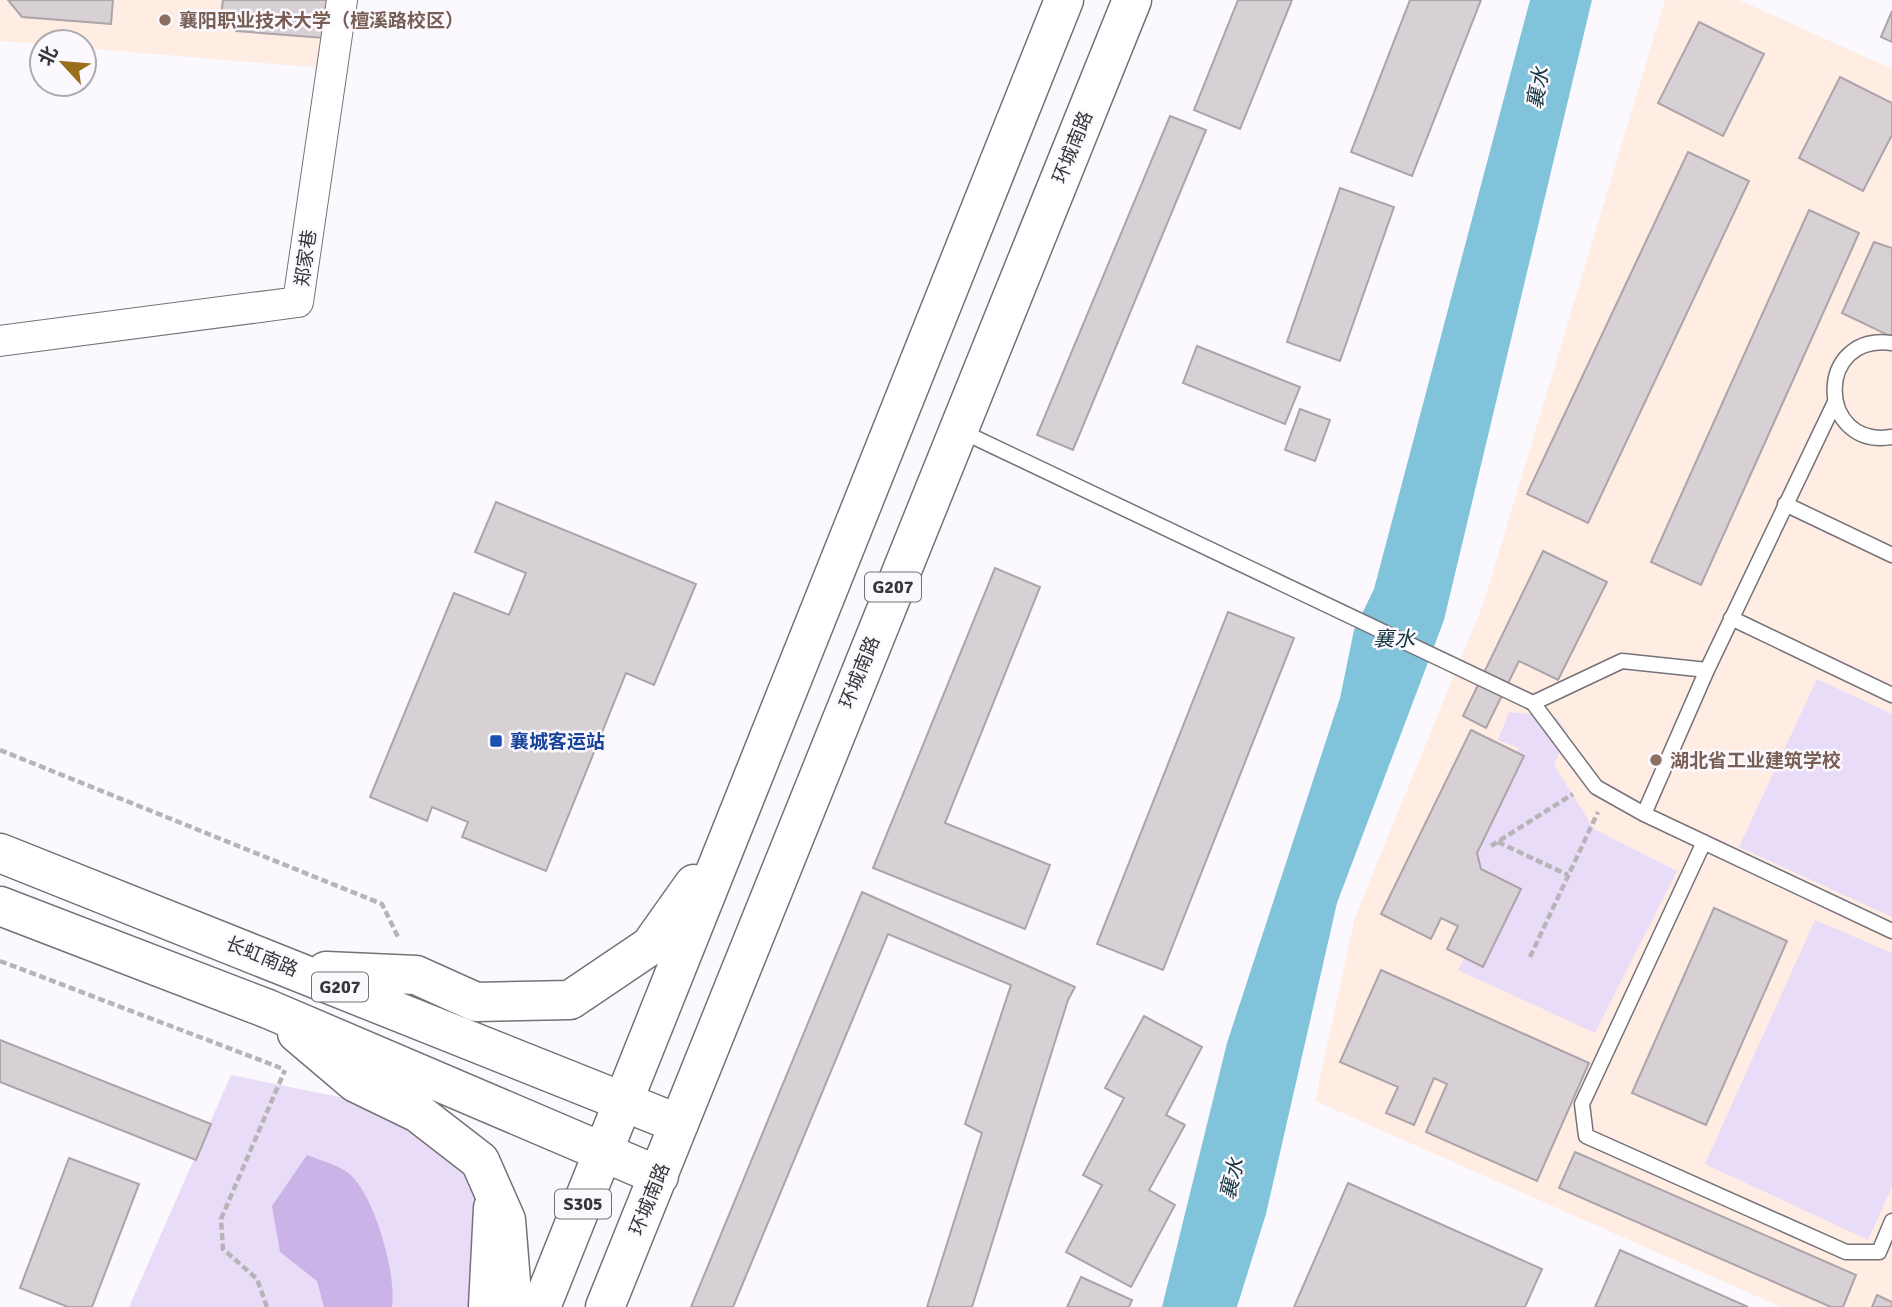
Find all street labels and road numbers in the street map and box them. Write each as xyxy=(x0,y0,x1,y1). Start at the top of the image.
street label: 环城南路 xyxy=(1048,108,1098,187)
street label: 郑家巷 xyxy=(290,228,322,288)
road number: G207 xyxy=(865,572,921,602)
street label: 环城南路 xyxy=(835,633,885,712)
street label: 长虹南路 xyxy=(222,932,301,982)
road number: G207 xyxy=(312,972,368,1002)
street label: 环城南路 xyxy=(625,1160,675,1239)
road number: S305 xyxy=(555,1190,611,1218)

